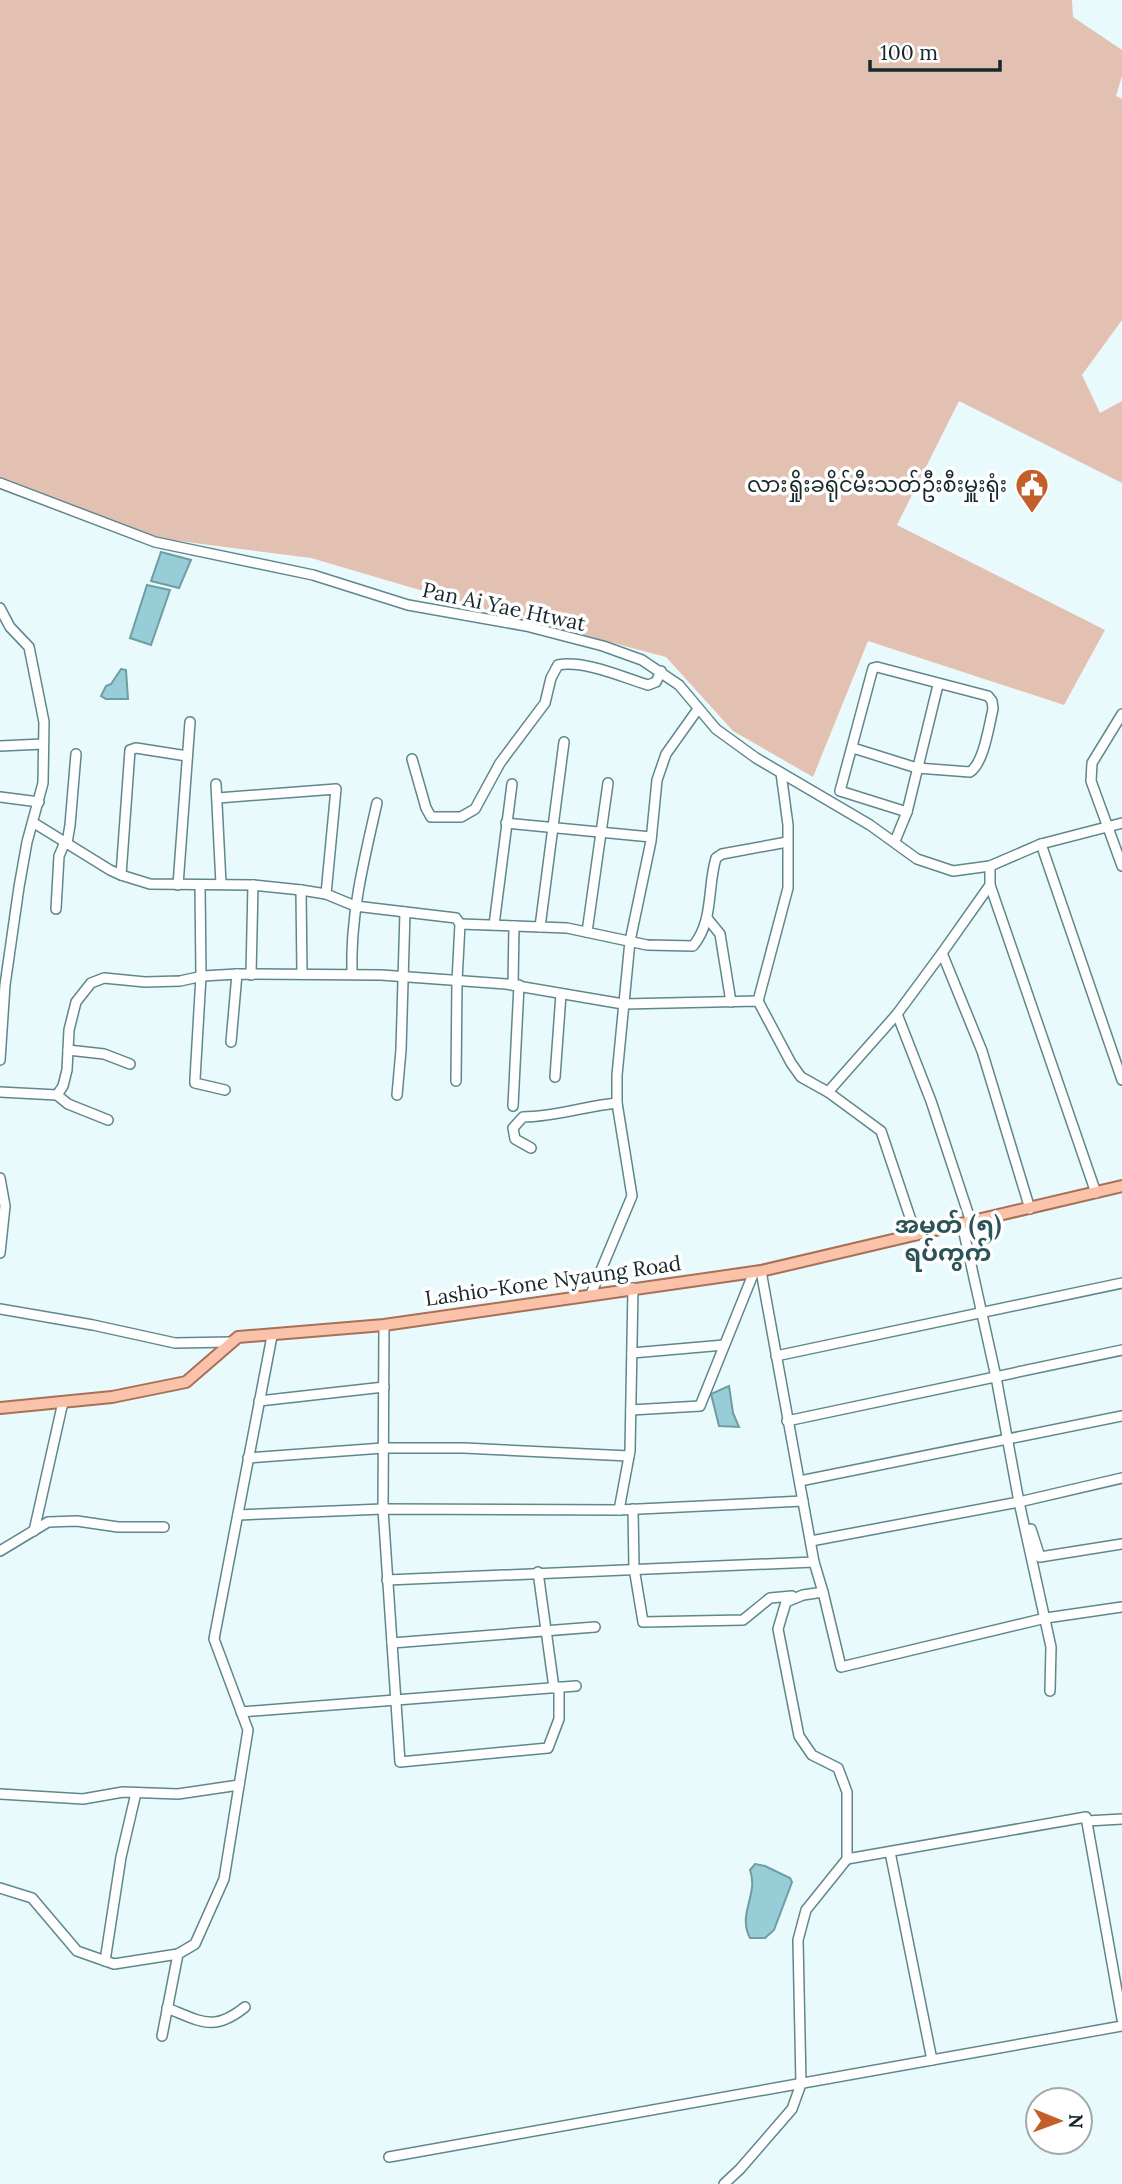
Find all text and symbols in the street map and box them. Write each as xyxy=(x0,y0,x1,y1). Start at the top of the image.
scale bar xyxy=(870,28,1000,72)
text: 100 m xyxy=(880,39,938,66)
public building icon: လားရှိုးခရိုင်မီးသတ်ဦးစီးမှူးရုံး xyxy=(1013,466,1051,515)
place label: လားရှိုးခရိုင်မီးသတ်ဦးစီးမှူးရုံး xyxy=(747,469,1007,502)
street label: Pan Ai Yae Htwat xyxy=(420,576,589,637)
district label: အမှတ် (၅) ရပ်ကွက် xyxy=(895,1209,1001,1272)
street label: Lashio-Kone Nyaung Road xyxy=(423,1249,683,1312)
north arrow xyxy=(1024,2086,1094,2156)
text: N xyxy=(1064,2114,1088,2129)

